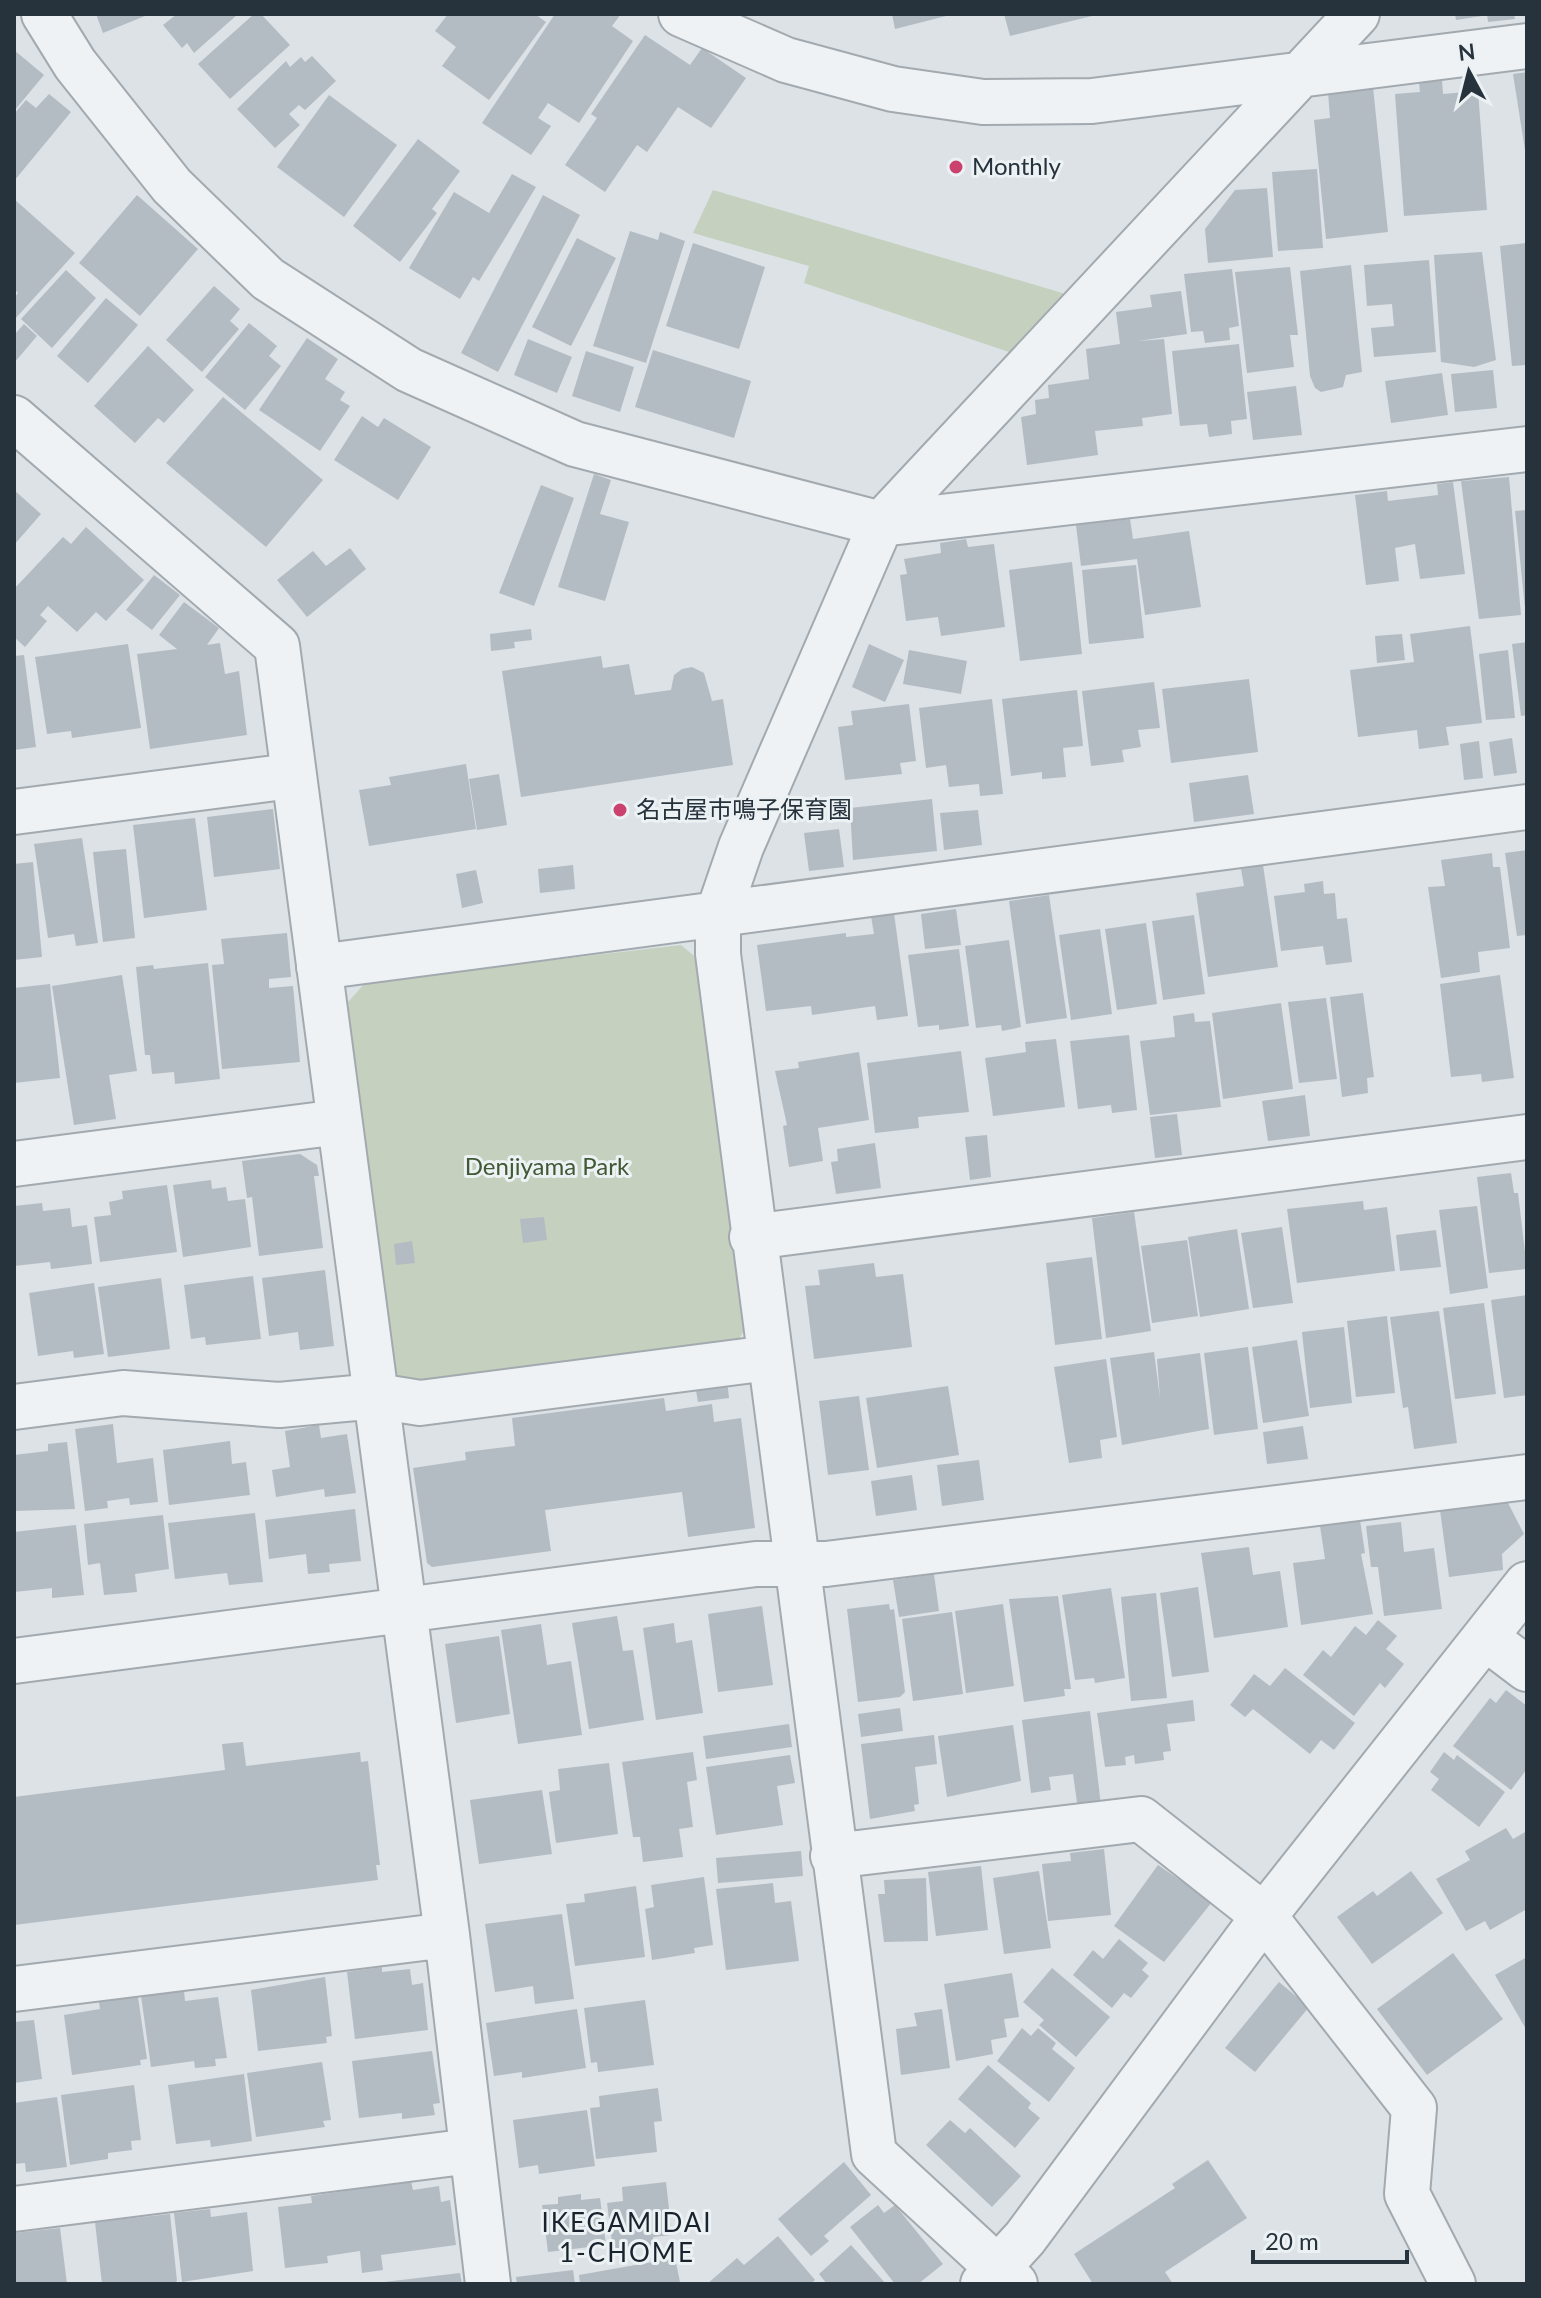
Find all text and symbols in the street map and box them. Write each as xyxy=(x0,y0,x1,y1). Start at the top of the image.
north arrow xyxy=(1429,32,1509,112)
text: N xyxy=(1456,37,1477,66)
place label: Monthly xyxy=(972,151,1061,180)
marker: Monthly xyxy=(947,158,965,176)
place label: 名古屋市鳴子保育園 xyxy=(636,794,852,823)
marker: 名古屋市鳴子保育園 xyxy=(611,801,629,819)
park label: Denjiyama Park xyxy=(465,1151,630,1180)
district label: IKEGAMIDAI 1-CHOME xyxy=(541,2206,713,2268)
scale bar xyxy=(1253,2214,1407,2264)
text: 20 m xyxy=(1265,2226,1319,2255)

